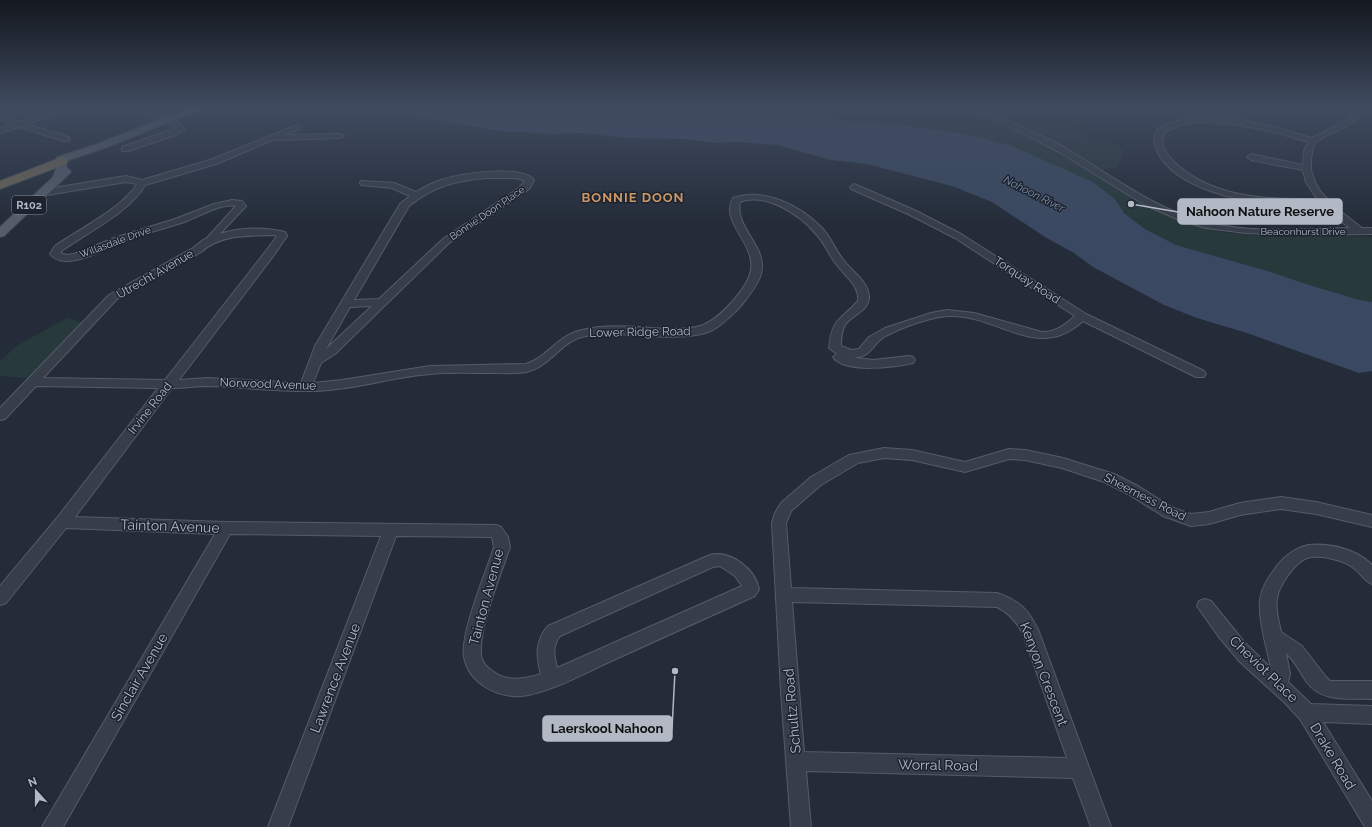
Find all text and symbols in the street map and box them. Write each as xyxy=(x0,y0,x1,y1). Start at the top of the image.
water label: Nahoon River xyxy=(1001,173,1068,215)
street label: Bonnie Doon Place xyxy=(447,184,527,242)
district label: BONNIE DOON xyxy=(581,190,685,205)
road number: R102 xyxy=(12,196,46,214)
callout: Nahoon Nature Reserve xyxy=(1178,199,1342,224)
text: Nahoon Nature Reserve xyxy=(1186,204,1334,219)
street label: Willasdale Drive xyxy=(78,224,152,260)
street label: Beaconhurst Drive xyxy=(1260,226,1346,237)
street label: Utrecht Avenue xyxy=(114,246,196,302)
street label: Torquay Road xyxy=(991,253,1063,307)
street label: Lower Ridge Road xyxy=(589,324,691,340)
street label: Norwood Avenue xyxy=(219,375,317,393)
street label: Irvine Road xyxy=(125,379,175,437)
street label: Sheerness Road xyxy=(1102,470,1188,524)
street label: Tainton Avenue xyxy=(120,516,220,536)
street label: Tainton Avenue xyxy=(465,547,507,647)
street label: Kenyon Crescent xyxy=(1017,620,1071,729)
street label: Lawrence Avenue xyxy=(307,621,363,735)
street label: Sinclair Avenue xyxy=(107,630,171,724)
street label: Cheviot Place xyxy=(1227,632,1301,706)
street label: Schultz Road xyxy=(780,668,804,754)
callout: Laerskool Nahoon xyxy=(543,716,672,741)
street label: Drake Road xyxy=(1307,720,1359,792)
text: Laerskool Nahoon xyxy=(551,721,663,736)
street label: Worral Road xyxy=(898,756,978,774)
north arrow xyxy=(16,771,56,811)
text: N xyxy=(26,775,39,790)

